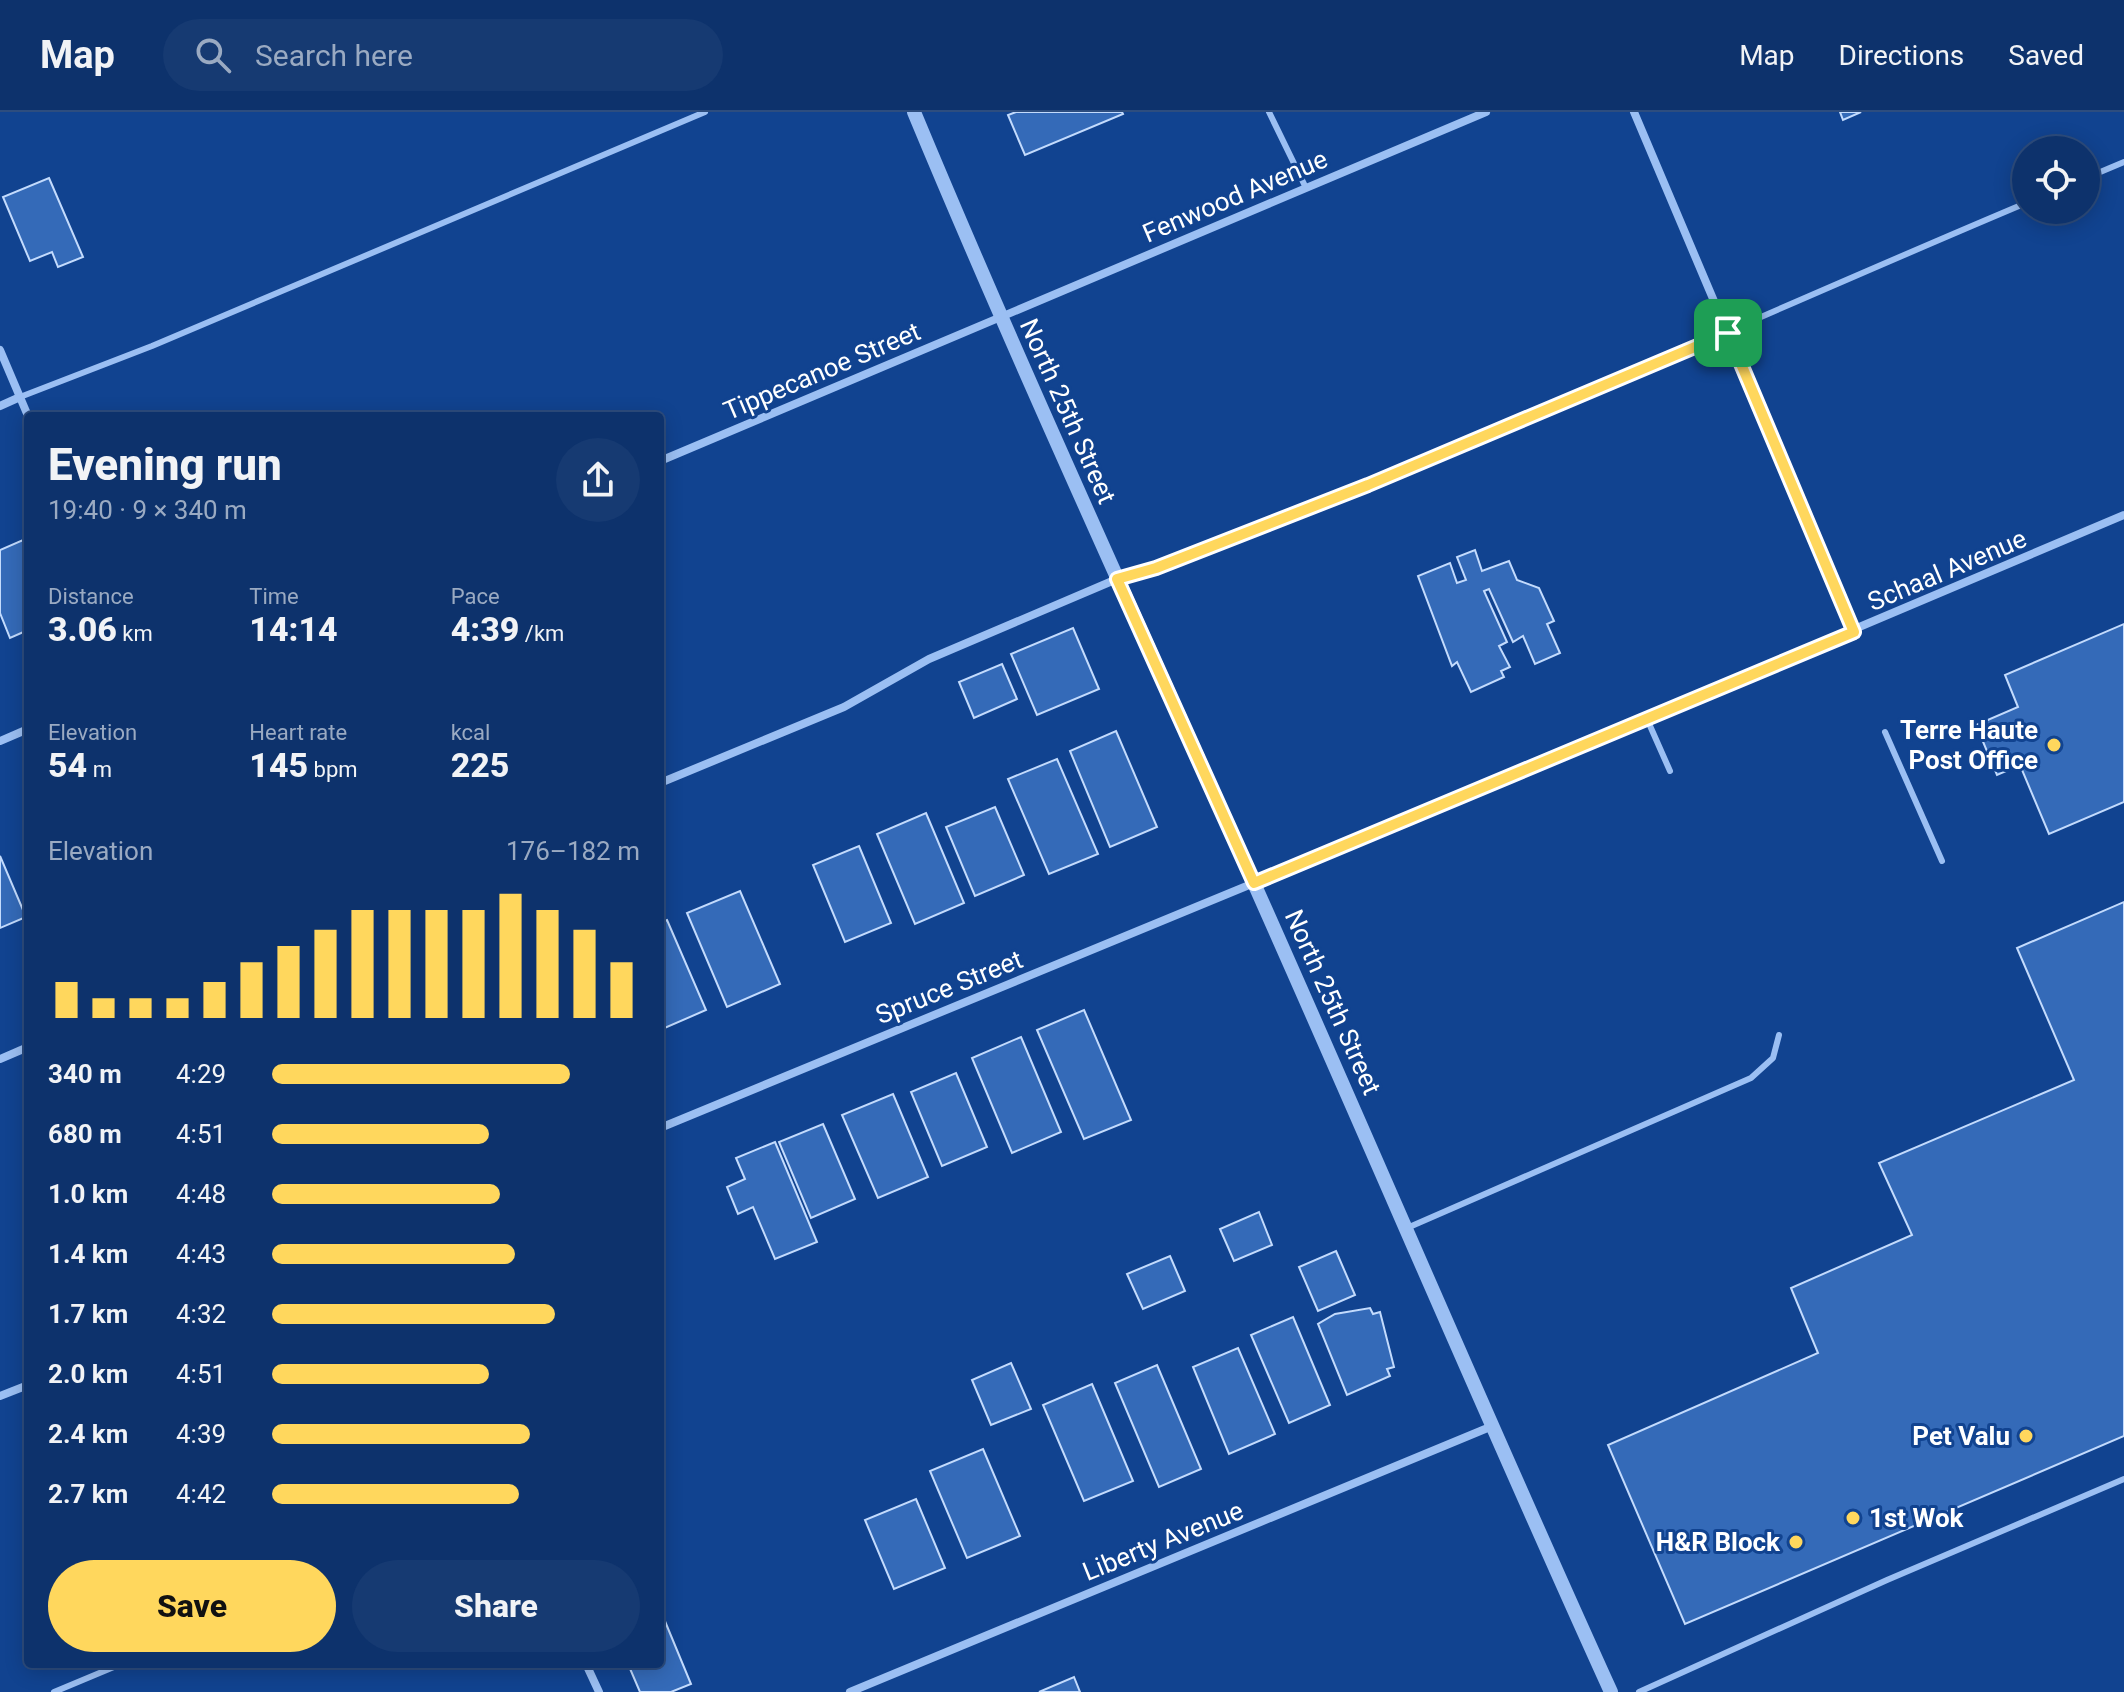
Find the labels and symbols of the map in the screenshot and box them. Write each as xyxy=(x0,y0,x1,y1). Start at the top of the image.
street label: Fenwood Avenue xyxy=(1138,144,1332,248)
pin xyxy=(1694,299,1762,367)
street label: North 25th Street xyxy=(1014,314,1122,508)
street label: Tippecanoe Street xyxy=(719,316,925,426)
street label: Schaal Avenue xyxy=(1863,523,2031,617)
place label: Terre Haute Post Office xyxy=(1900,715,2038,775)
marker: Terre Haute Post Office xyxy=(2045,736,2063,754)
street label: North 25th Street xyxy=(1279,905,1387,1099)
street label: Spruce Street xyxy=(871,944,1027,1030)
place label: Pet Valu xyxy=(1912,1421,2010,1451)
marker: Pet Valu xyxy=(2017,1427,2035,1445)
street label: Liberty Avenue xyxy=(1078,1495,1248,1587)
place label: 1st Wok xyxy=(1869,1503,1965,1533)
marker: 1st Wok xyxy=(1844,1509,1862,1527)
place label: H&R Block xyxy=(1656,1527,1781,1557)
marker: H&R Block xyxy=(1787,1533,1805,1551)

